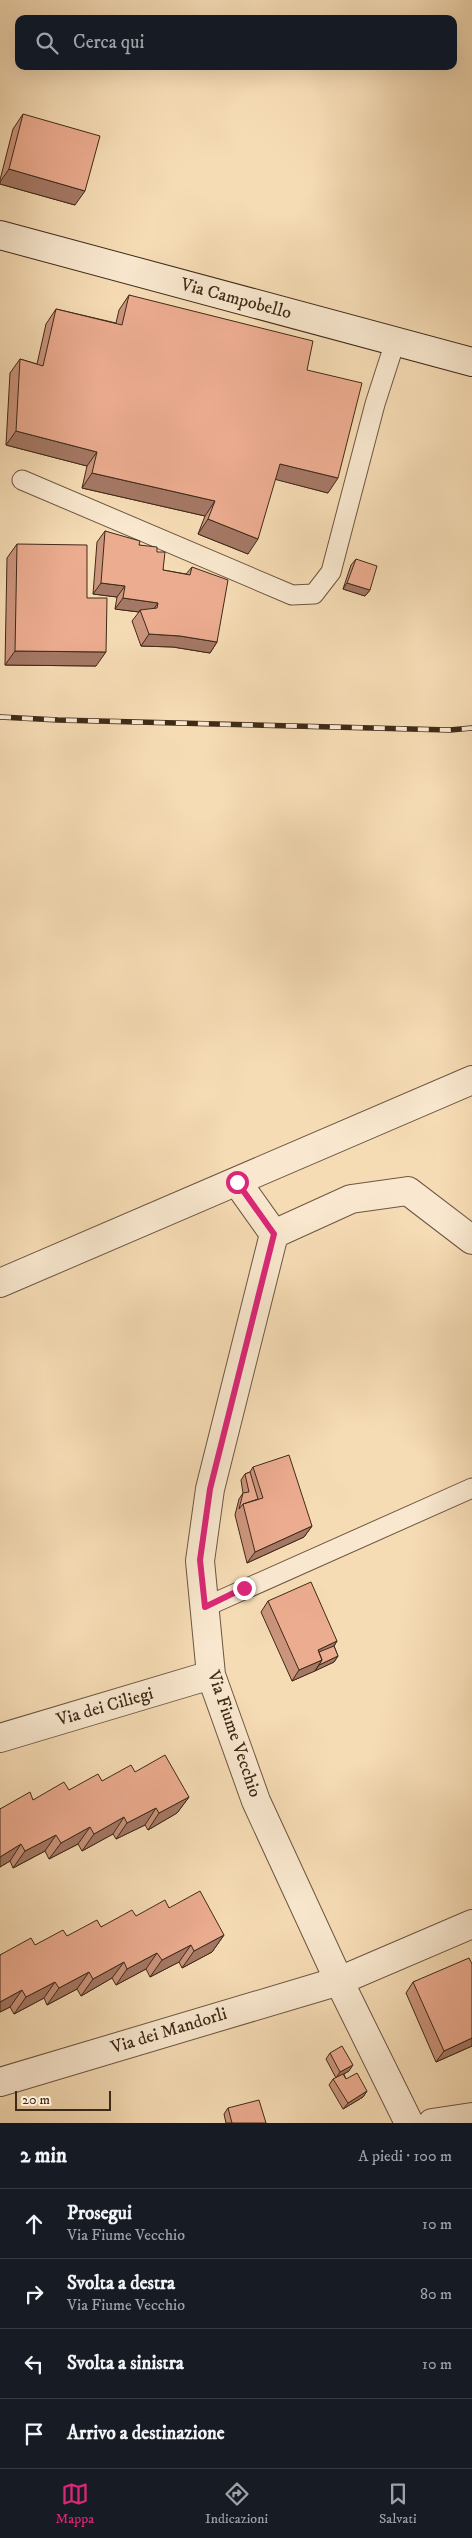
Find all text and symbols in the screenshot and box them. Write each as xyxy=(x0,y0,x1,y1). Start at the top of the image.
search box xyxy=(15,15,457,70)
icon: search xyxy=(33,29,61,57)
text: Cerca qui xyxy=(73,31,144,54)
street label: Via Campobello xyxy=(177,273,294,324)
route start xyxy=(226,1171,249,1194)
route end xyxy=(233,1577,256,1600)
street label: Via Fiume Vecchio xyxy=(202,1667,266,1801)
street label: Via dei Ciliegi xyxy=(53,1683,156,1732)
street label: Via dei Mandorli xyxy=(107,2003,230,2059)
scale bar xyxy=(15,2088,111,2111)
text: 20 m xyxy=(22,2091,50,2109)
text: 2 min xyxy=(20,2143,67,2169)
text: A piedi · 100 m xyxy=(358,2146,452,2166)
text: Prosegui xyxy=(67,2202,132,2225)
icon: ahead xyxy=(20,2210,48,2238)
text: 10 m xyxy=(422,2214,452,2234)
text: Via Fiume Vecchio xyxy=(67,2225,185,2245)
text: Svolta a destra xyxy=(67,2272,175,2295)
icon: right xyxy=(20,2280,48,2308)
text: 80 m xyxy=(420,2284,452,2304)
text: Via Fiume Vecchio xyxy=(67,2295,185,2315)
icon: left xyxy=(20,2350,48,2378)
text: Svolta a sinistra xyxy=(67,2352,184,2375)
text: 10 m xyxy=(422,2354,452,2374)
icon: arrive xyxy=(20,2420,48,2448)
text: Arrivo a destinazione xyxy=(67,2422,225,2445)
tab: Mappa xyxy=(55,2480,94,2528)
tab: Indicazioni xyxy=(205,2480,268,2528)
tab: Salvati xyxy=(379,2480,417,2528)

